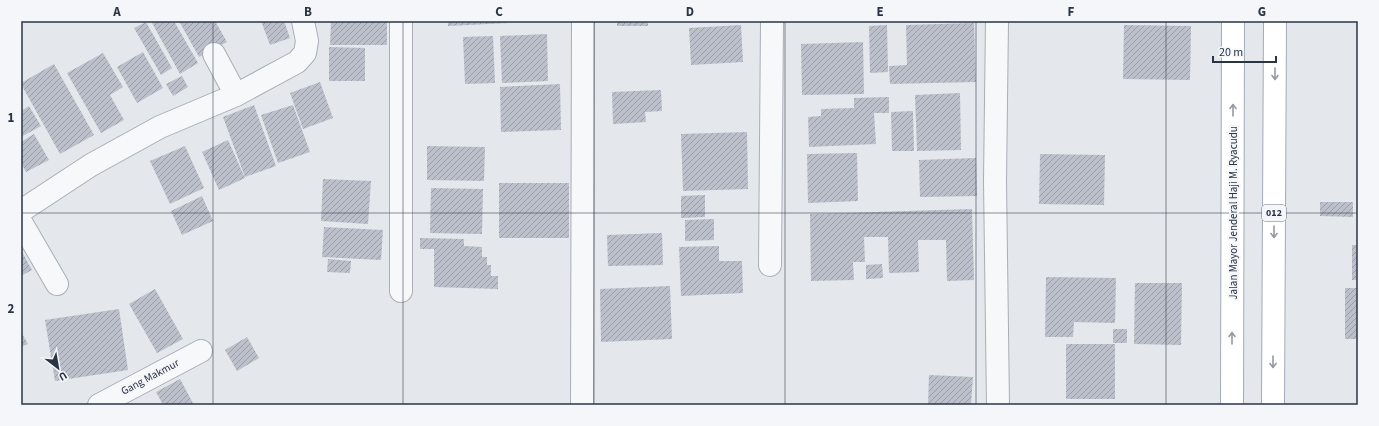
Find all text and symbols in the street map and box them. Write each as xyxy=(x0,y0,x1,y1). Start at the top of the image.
text: A xyxy=(112,3,121,21)
text: B xyxy=(304,3,312,21)
text: C xyxy=(495,3,503,21)
text: D xyxy=(686,3,694,21)
text: E xyxy=(876,3,884,21)
text: F xyxy=(1068,3,1075,21)
text: G xyxy=(1258,3,1266,21)
scale bar xyxy=(1213,38,1276,64)
text: 20 m xyxy=(1219,44,1243,61)
one-way arrow xyxy=(1271,67,1279,80)
one-way arrow xyxy=(1229,104,1237,117)
text: 1 xyxy=(8,109,15,127)
street label: Jalan Mayor Jenderal Haji M. Ryacudu xyxy=(1226,126,1241,300)
road number: 012 xyxy=(1262,205,1286,221)
one-way arrow xyxy=(1270,225,1278,238)
text: 2 xyxy=(8,300,15,318)
one-way arrow xyxy=(1228,332,1236,345)
north arrow xyxy=(38,348,78,388)
street label: Gang Makmur xyxy=(118,355,182,399)
one-way arrow xyxy=(1269,355,1277,368)
text: U xyxy=(56,368,70,384)

